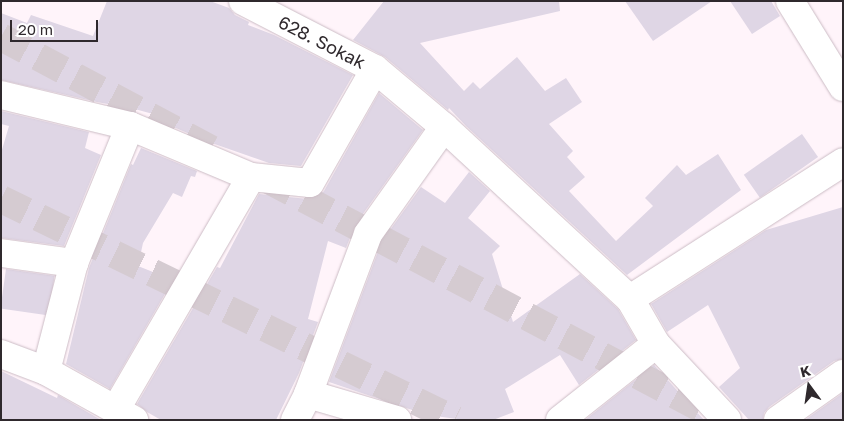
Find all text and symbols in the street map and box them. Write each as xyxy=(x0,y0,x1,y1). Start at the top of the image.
scale bar xyxy=(12,10,100,42)
street label: 628. Sokak xyxy=(275,11,369,73)
text: 20 m xyxy=(18,20,53,38)
north arrow xyxy=(784,361,834,411)
text: K xyxy=(798,361,812,380)

